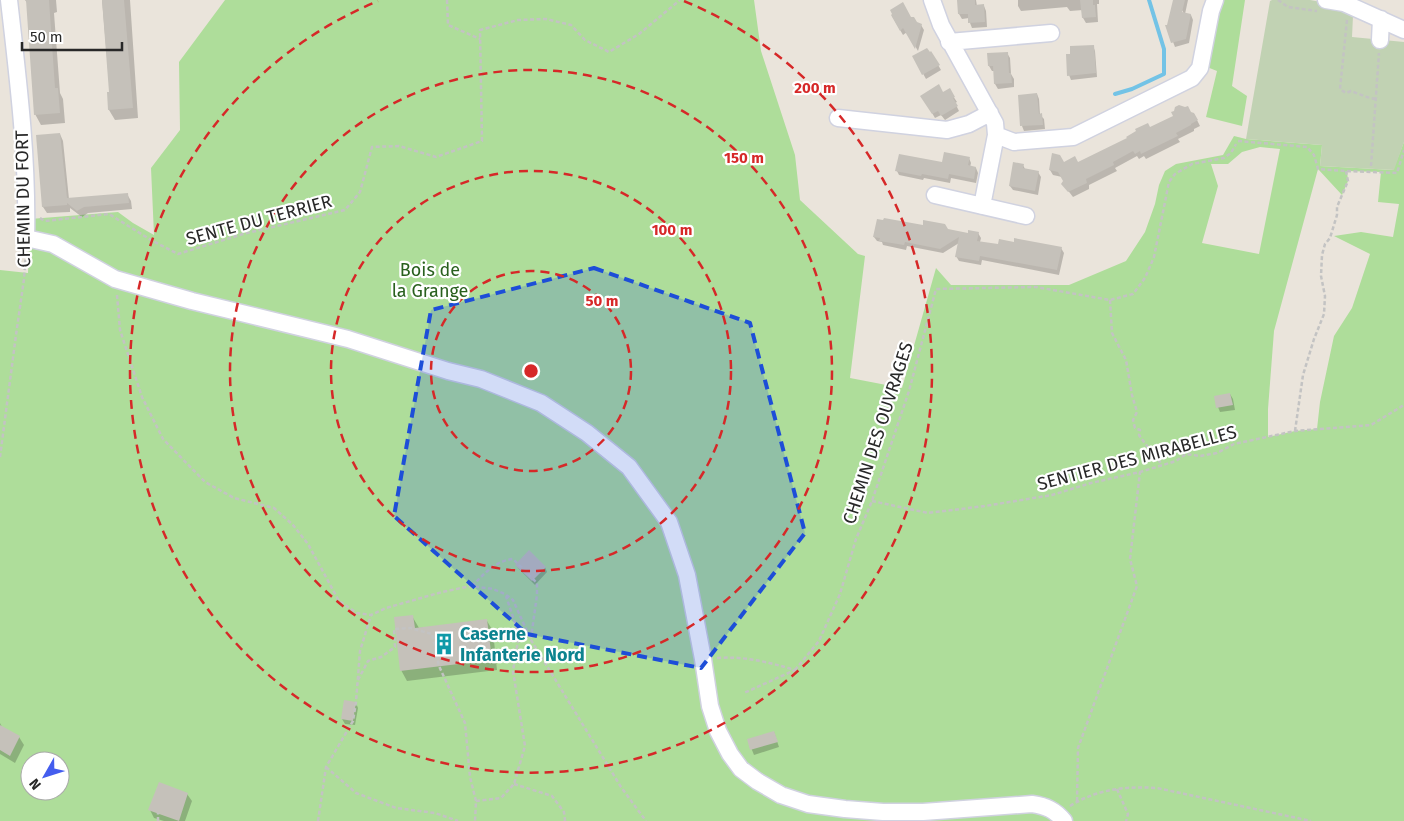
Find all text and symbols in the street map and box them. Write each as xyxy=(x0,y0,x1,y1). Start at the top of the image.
scale bar xyxy=(22,20,122,52)
text: 50 m xyxy=(30,28,63,46)
text: 200 m xyxy=(794,79,836,97)
street label: CHEMIN DU FORT xyxy=(11,129,35,268)
text: 150 m xyxy=(724,149,764,167)
street label: SENTE DU TERRIER xyxy=(184,190,335,250)
text: 100 m xyxy=(652,221,692,239)
park label: Bois de la Grange xyxy=(392,259,468,302)
text: 50 m xyxy=(585,292,619,310)
street label: CHEMIN DES OUVRAGES xyxy=(838,339,918,527)
centre of rings xyxy=(522,362,540,380)
street label: SENTIER DES MIRABELLES xyxy=(1035,421,1239,495)
place label: Caserne Infanterie Nord xyxy=(460,623,585,666)
building icon: Caserne Infanterie Nord xyxy=(431,631,457,657)
north arrow xyxy=(20,751,70,801)
text: N xyxy=(26,775,45,793)

